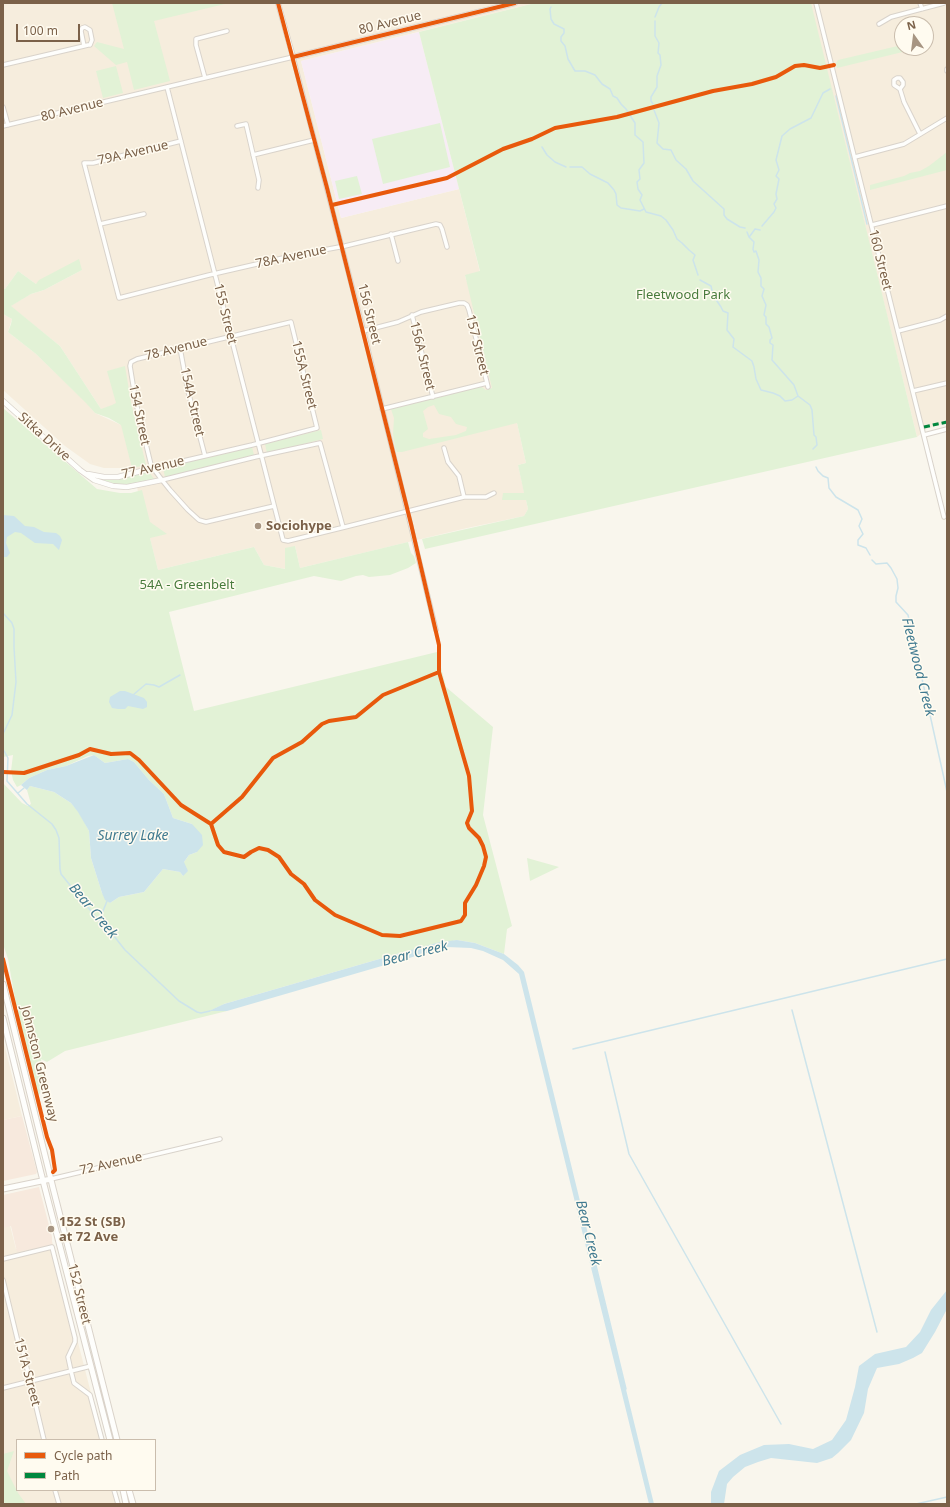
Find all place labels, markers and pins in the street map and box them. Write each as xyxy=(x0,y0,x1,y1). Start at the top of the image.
place label: Sociohype xyxy=(266,518,332,534)
marker: Sociohype xyxy=(253,521,263,531)
place label: 152 St (SB) at 72 Ave xyxy=(59,1214,125,1245)
marker: 152 St (SB) at 72 Ave xyxy=(46,1224,56,1234)

